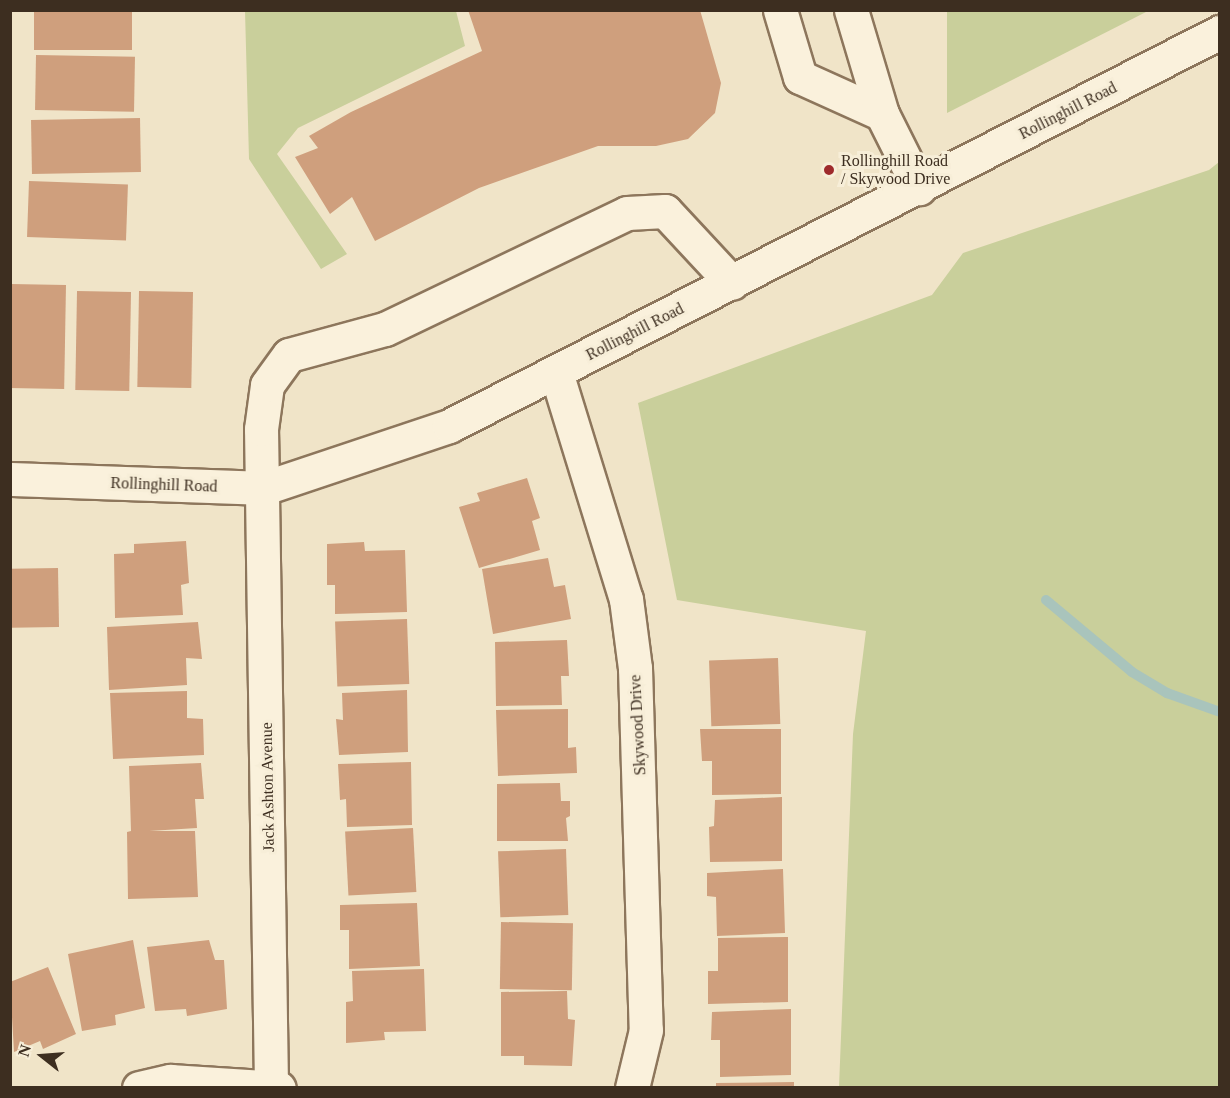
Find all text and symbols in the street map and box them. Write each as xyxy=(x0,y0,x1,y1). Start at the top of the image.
street label: Rollinghill Road xyxy=(1016,78,1120,144)
place label: Rollinghill Road / Skywood Drive xyxy=(841,151,950,189)
marker: Rollinghill Road / Skywood Drive xyxy=(822,163,836,177)
street label: Rollinghill Road xyxy=(583,299,687,365)
street label: Rollinghill Road xyxy=(110,474,218,496)
street label: Skywood Drive xyxy=(626,674,650,776)
street label: Jack Ashton Avenue xyxy=(257,721,279,853)
north arrow xyxy=(12,1026,72,1086)
text: N xyxy=(14,1043,34,1059)

